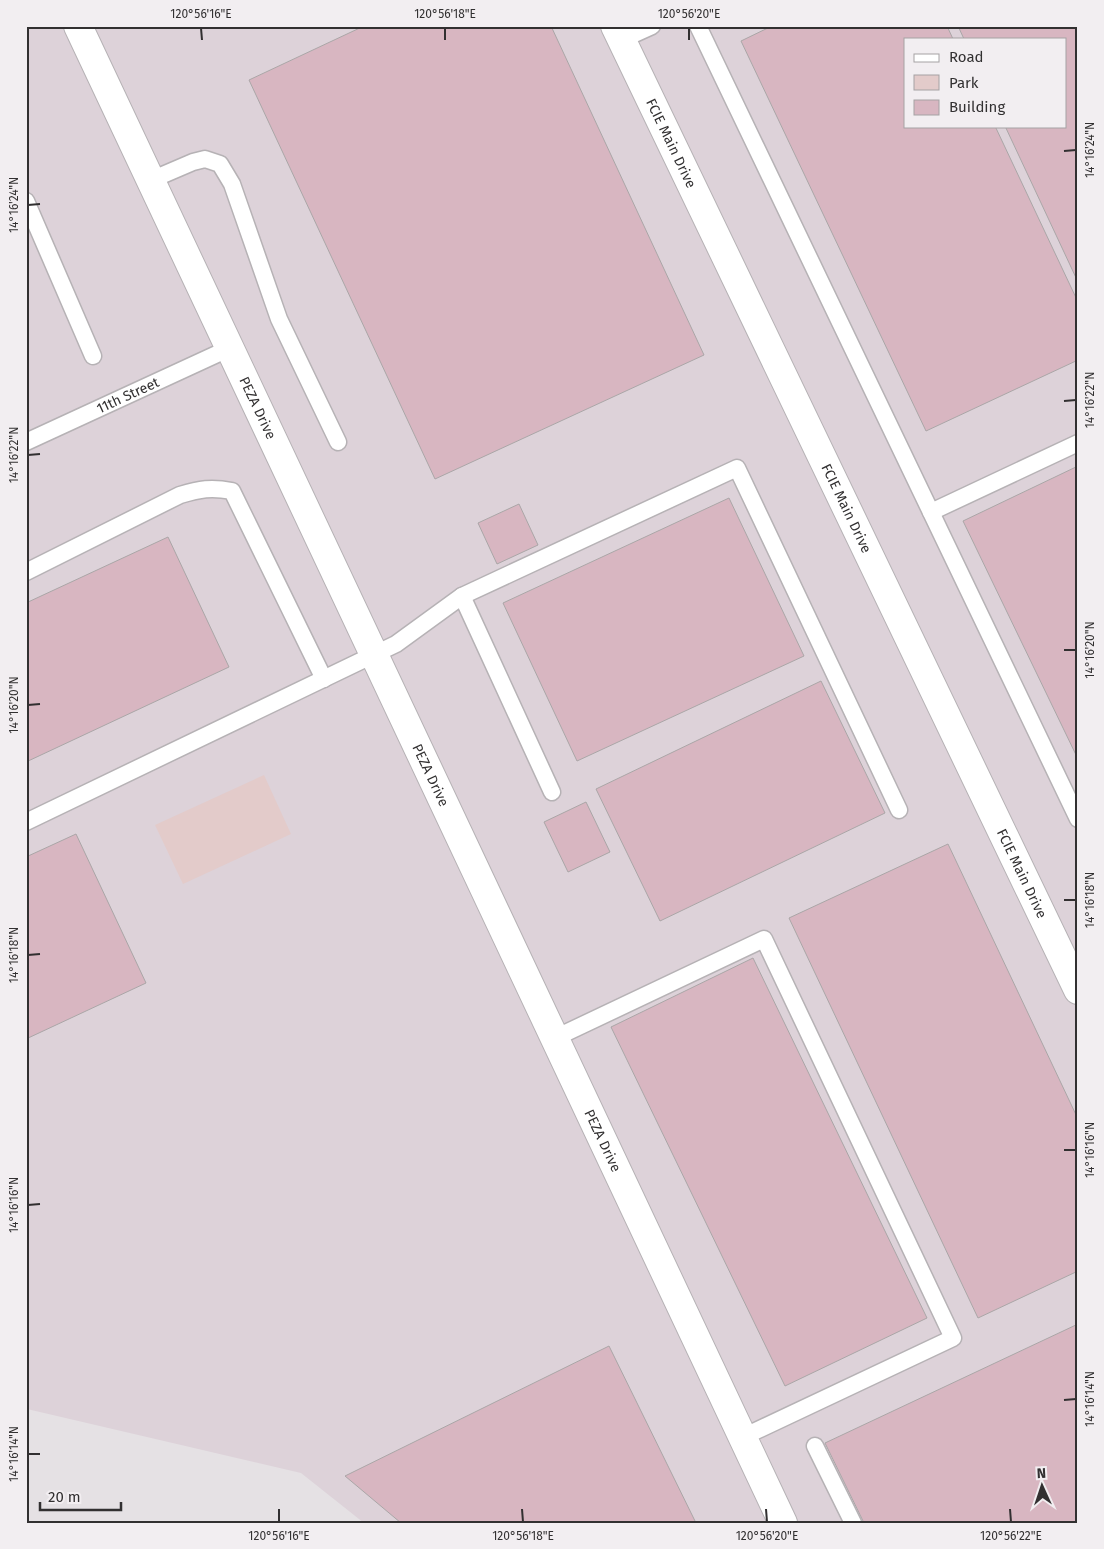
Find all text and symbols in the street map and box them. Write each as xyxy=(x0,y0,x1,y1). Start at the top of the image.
text: 120°56'16"E xyxy=(170,7,232,21)
text: 120°56'18"E xyxy=(414,7,476,21)
text: 120°56'20"E xyxy=(658,7,720,21)
legend xyxy=(904,38,1066,128)
text: Road xyxy=(949,48,984,66)
text: Park xyxy=(949,74,979,92)
street label: FCIE Main Drive xyxy=(642,96,700,191)
text: Building xyxy=(949,98,1005,116)
text: 14°16'24"N xyxy=(1083,122,1097,178)
text: 14°16'24"N xyxy=(7,177,21,233)
text: 14°16'22"N xyxy=(1083,372,1097,428)
street label: 11th Street xyxy=(94,373,163,417)
street label: PEZA Drive xyxy=(235,374,279,442)
text: 14°16'22"N xyxy=(7,427,21,483)
street label: FCIE Main Drive xyxy=(817,461,875,556)
text: 14°16'20"N xyxy=(1083,621,1097,679)
text: 14°16'20"N xyxy=(7,676,21,734)
street label: PEZA Drive xyxy=(408,741,452,809)
street label: FCIE Main Drive xyxy=(993,826,1050,921)
text: 14°16'18"N xyxy=(1083,872,1097,928)
text: 14°16'18"N xyxy=(7,927,21,983)
street label: PEZA Drive xyxy=(580,1107,625,1175)
text: 14°16'16"N xyxy=(1083,1122,1097,1178)
text: 14°16'16"N xyxy=(7,1177,21,1233)
text: 14°16'14"N xyxy=(1083,1371,1097,1427)
text: 14°16'14"N xyxy=(7,1426,21,1482)
north arrow xyxy=(1016,1462,1066,1512)
text: N xyxy=(1036,1465,1046,1482)
scale bar xyxy=(40,1479,121,1511)
text: 20 m xyxy=(48,1488,81,1506)
text: 120°56'16"E xyxy=(248,1529,310,1543)
text: 120°56'18"E xyxy=(492,1529,554,1543)
text: 120°56'20"E xyxy=(736,1529,798,1543)
text: 120°56'22"E xyxy=(980,1529,1042,1543)

